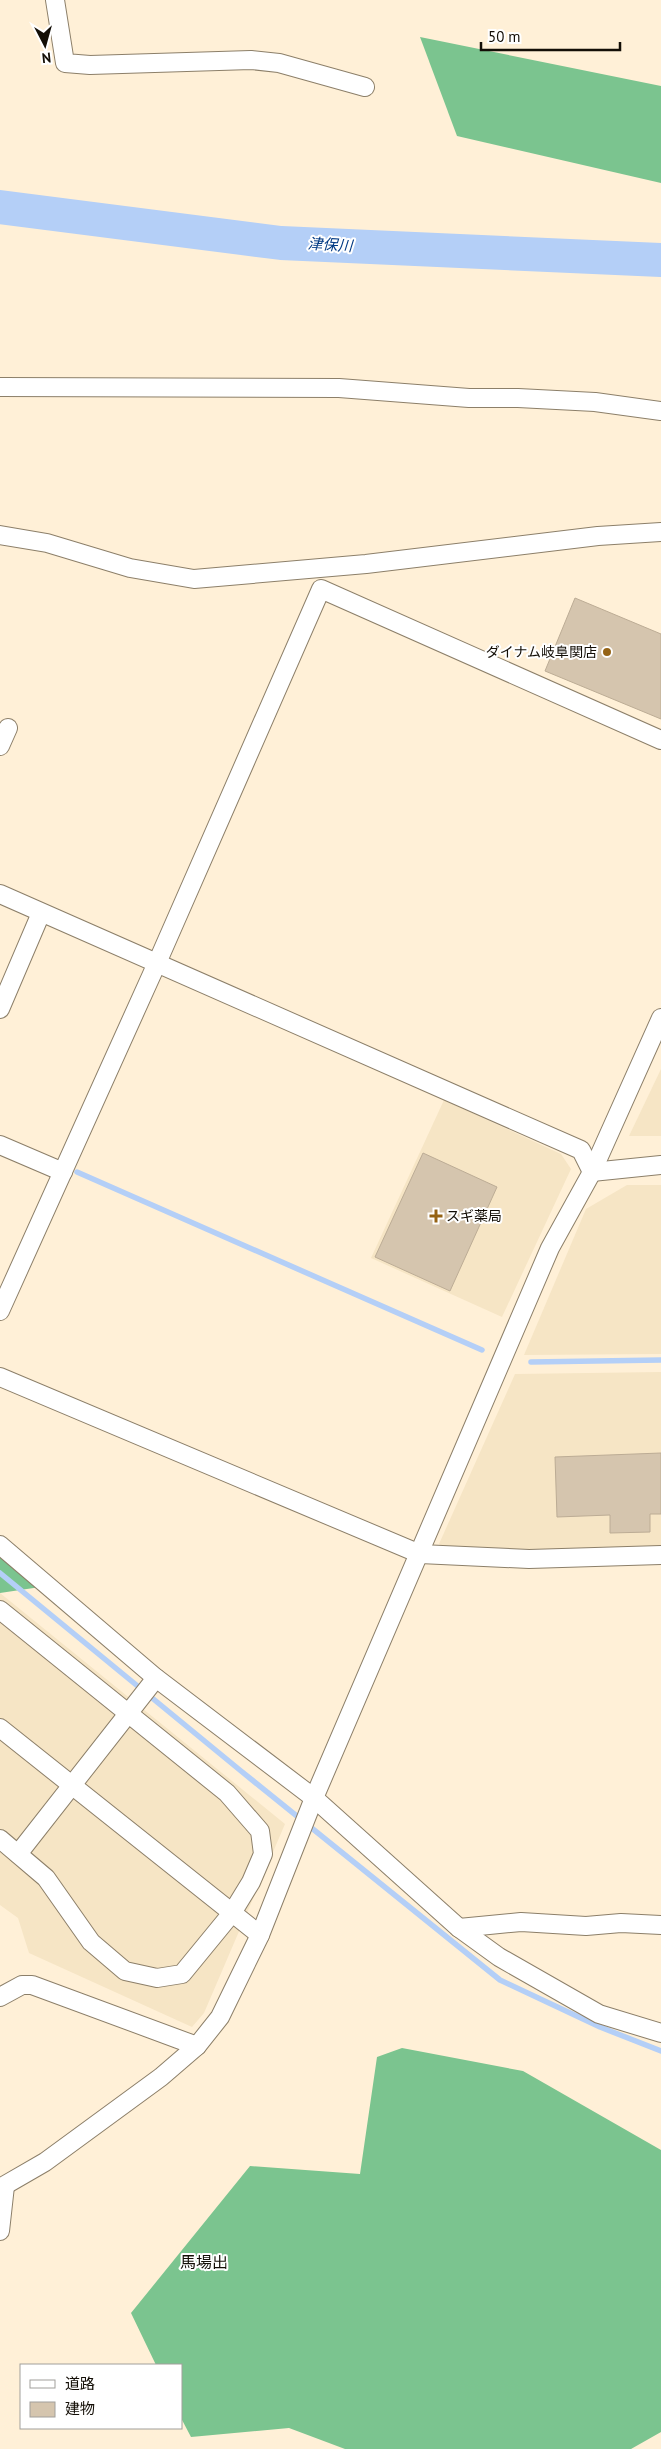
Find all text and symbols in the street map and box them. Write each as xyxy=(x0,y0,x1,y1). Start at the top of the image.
north arrow xyxy=(20,20,70,70)
scale bar xyxy=(481,20,620,52)
text: 50 m xyxy=(488,27,521,46)
text: N xyxy=(41,48,52,67)
water label: 津保川 xyxy=(307,234,355,255)
place label: ダイナム岐阜関店 xyxy=(486,643,597,661)
marker: ダイナム岐阜関店 xyxy=(601,646,613,658)
place label: スギ薬局 xyxy=(446,1207,502,1225)
marker: スギ薬局 xyxy=(430,1210,442,1222)
district label: 馬場出 xyxy=(180,2252,228,2272)
legend xyxy=(20,2364,182,2429)
text: 道路 xyxy=(65,2374,95,2393)
text: 建物 xyxy=(65,2399,95,2418)

